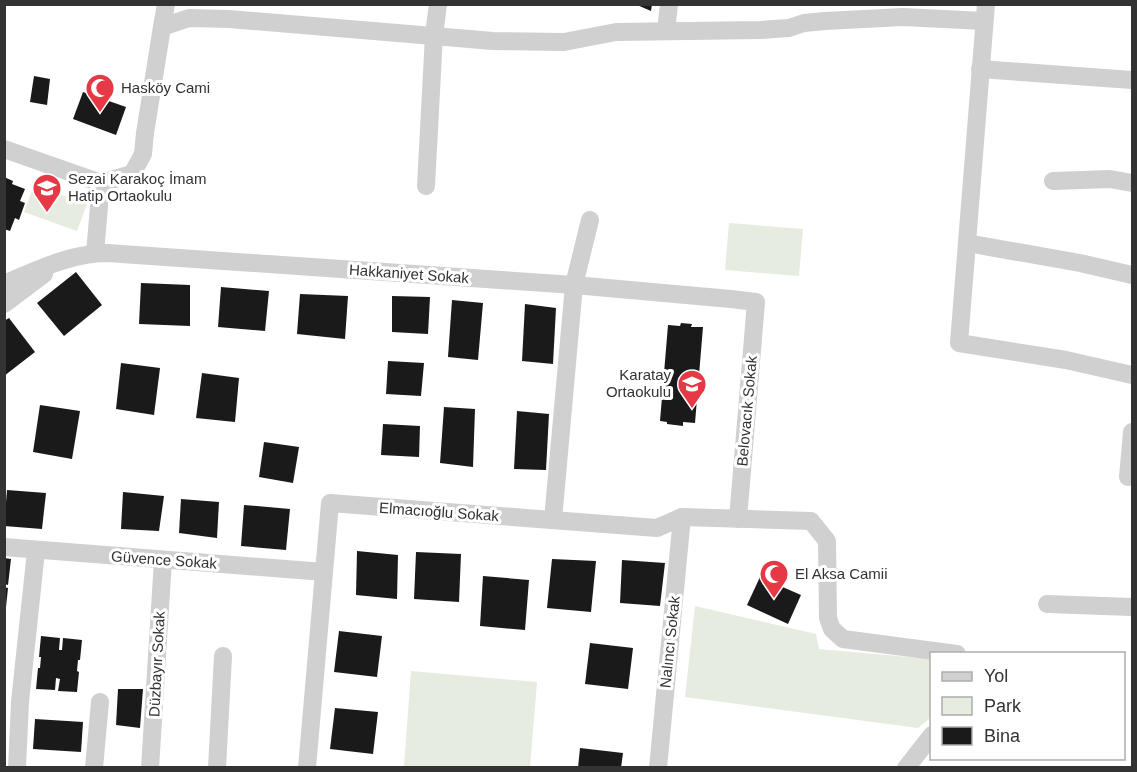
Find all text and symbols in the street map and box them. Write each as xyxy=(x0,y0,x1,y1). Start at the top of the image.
mosque icon: Hasköy Cami xyxy=(84,72,116,114)
place label: Hasköy Cami xyxy=(121,79,210,96)
place label: Sezai Karakoç İmam Hatip Ortaokulu xyxy=(68,170,206,204)
school or university icon: Sezai Karakoç İmam Hatip Ortaokulu xyxy=(31,172,63,214)
street label: Hakkaniyet Sokak xyxy=(349,261,470,286)
street label: Belovacık Sokak xyxy=(733,354,760,467)
place label: Karatay Ortaokulu xyxy=(606,366,671,400)
school or university icon: Karatay Ortaokulu xyxy=(676,368,708,410)
street label: Elmacıoğlu Sokak xyxy=(379,499,500,524)
street label: Güvence Sokak xyxy=(111,547,218,572)
mosque icon: El Aksa Camii xyxy=(758,558,790,600)
place label: El Aksa Camii xyxy=(795,565,888,582)
street label: Nalıncı Sokak xyxy=(656,595,683,689)
street label: Düzbayır Sokak xyxy=(145,610,168,717)
legend xyxy=(930,652,1125,760)
text: Yol xyxy=(984,666,1008,686)
text: Park xyxy=(984,696,1022,716)
text: Bina xyxy=(984,726,1021,746)

